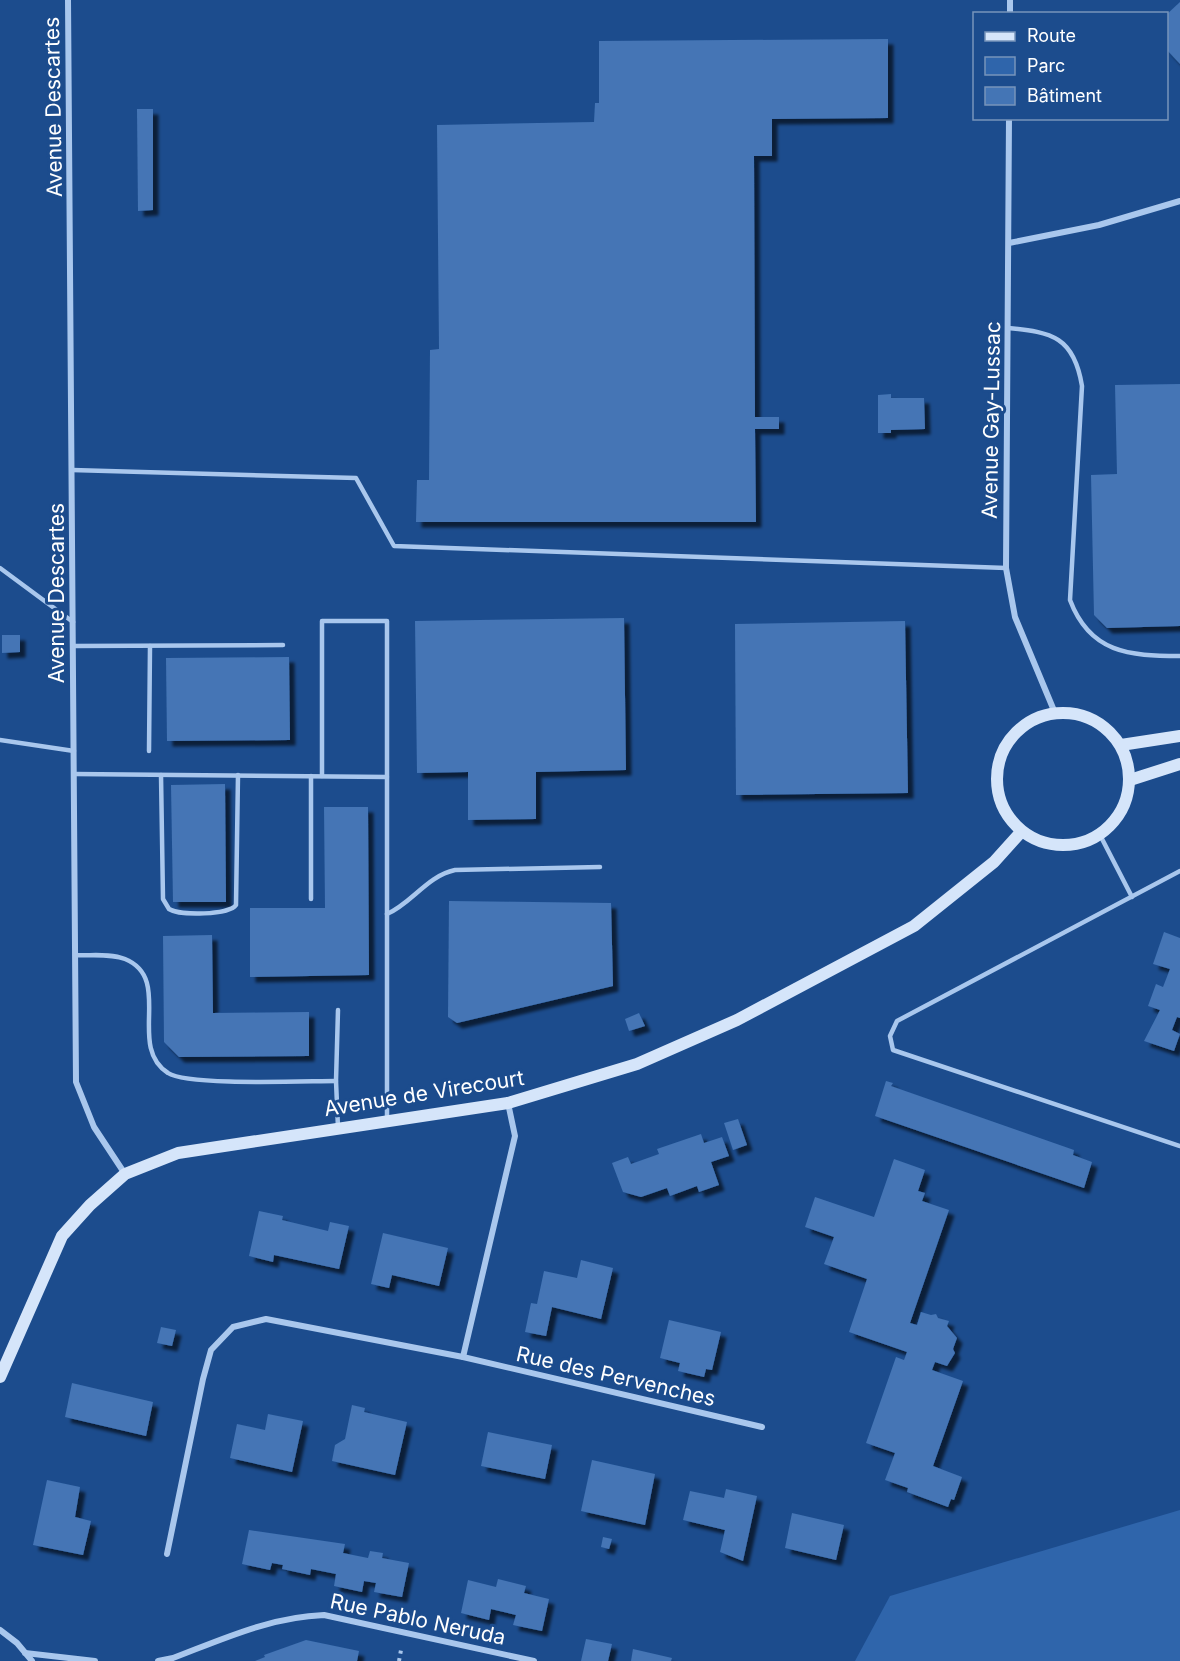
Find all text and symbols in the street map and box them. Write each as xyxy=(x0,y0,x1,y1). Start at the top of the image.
legend xyxy=(973,12,1168,120)
street label: Avenue Descartes xyxy=(39,17,67,197)
text: Route xyxy=(1027,25,1076,46)
text: Parc xyxy=(1027,55,1065,76)
text: Bâtiment xyxy=(1027,85,1102,106)
street label: Avenue Gay-Lussac xyxy=(977,321,1005,519)
street label: Avenue Descartes xyxy=(44,503,69,683)
street label: Avenue de Virecourt xyxy=(322,1065,526,1121)
street label: Rue des Pervenches xyxy=(514,1341,718,1411)
street label: Rue Pablo Neruda xyxy=(328,1588,508,1650)

